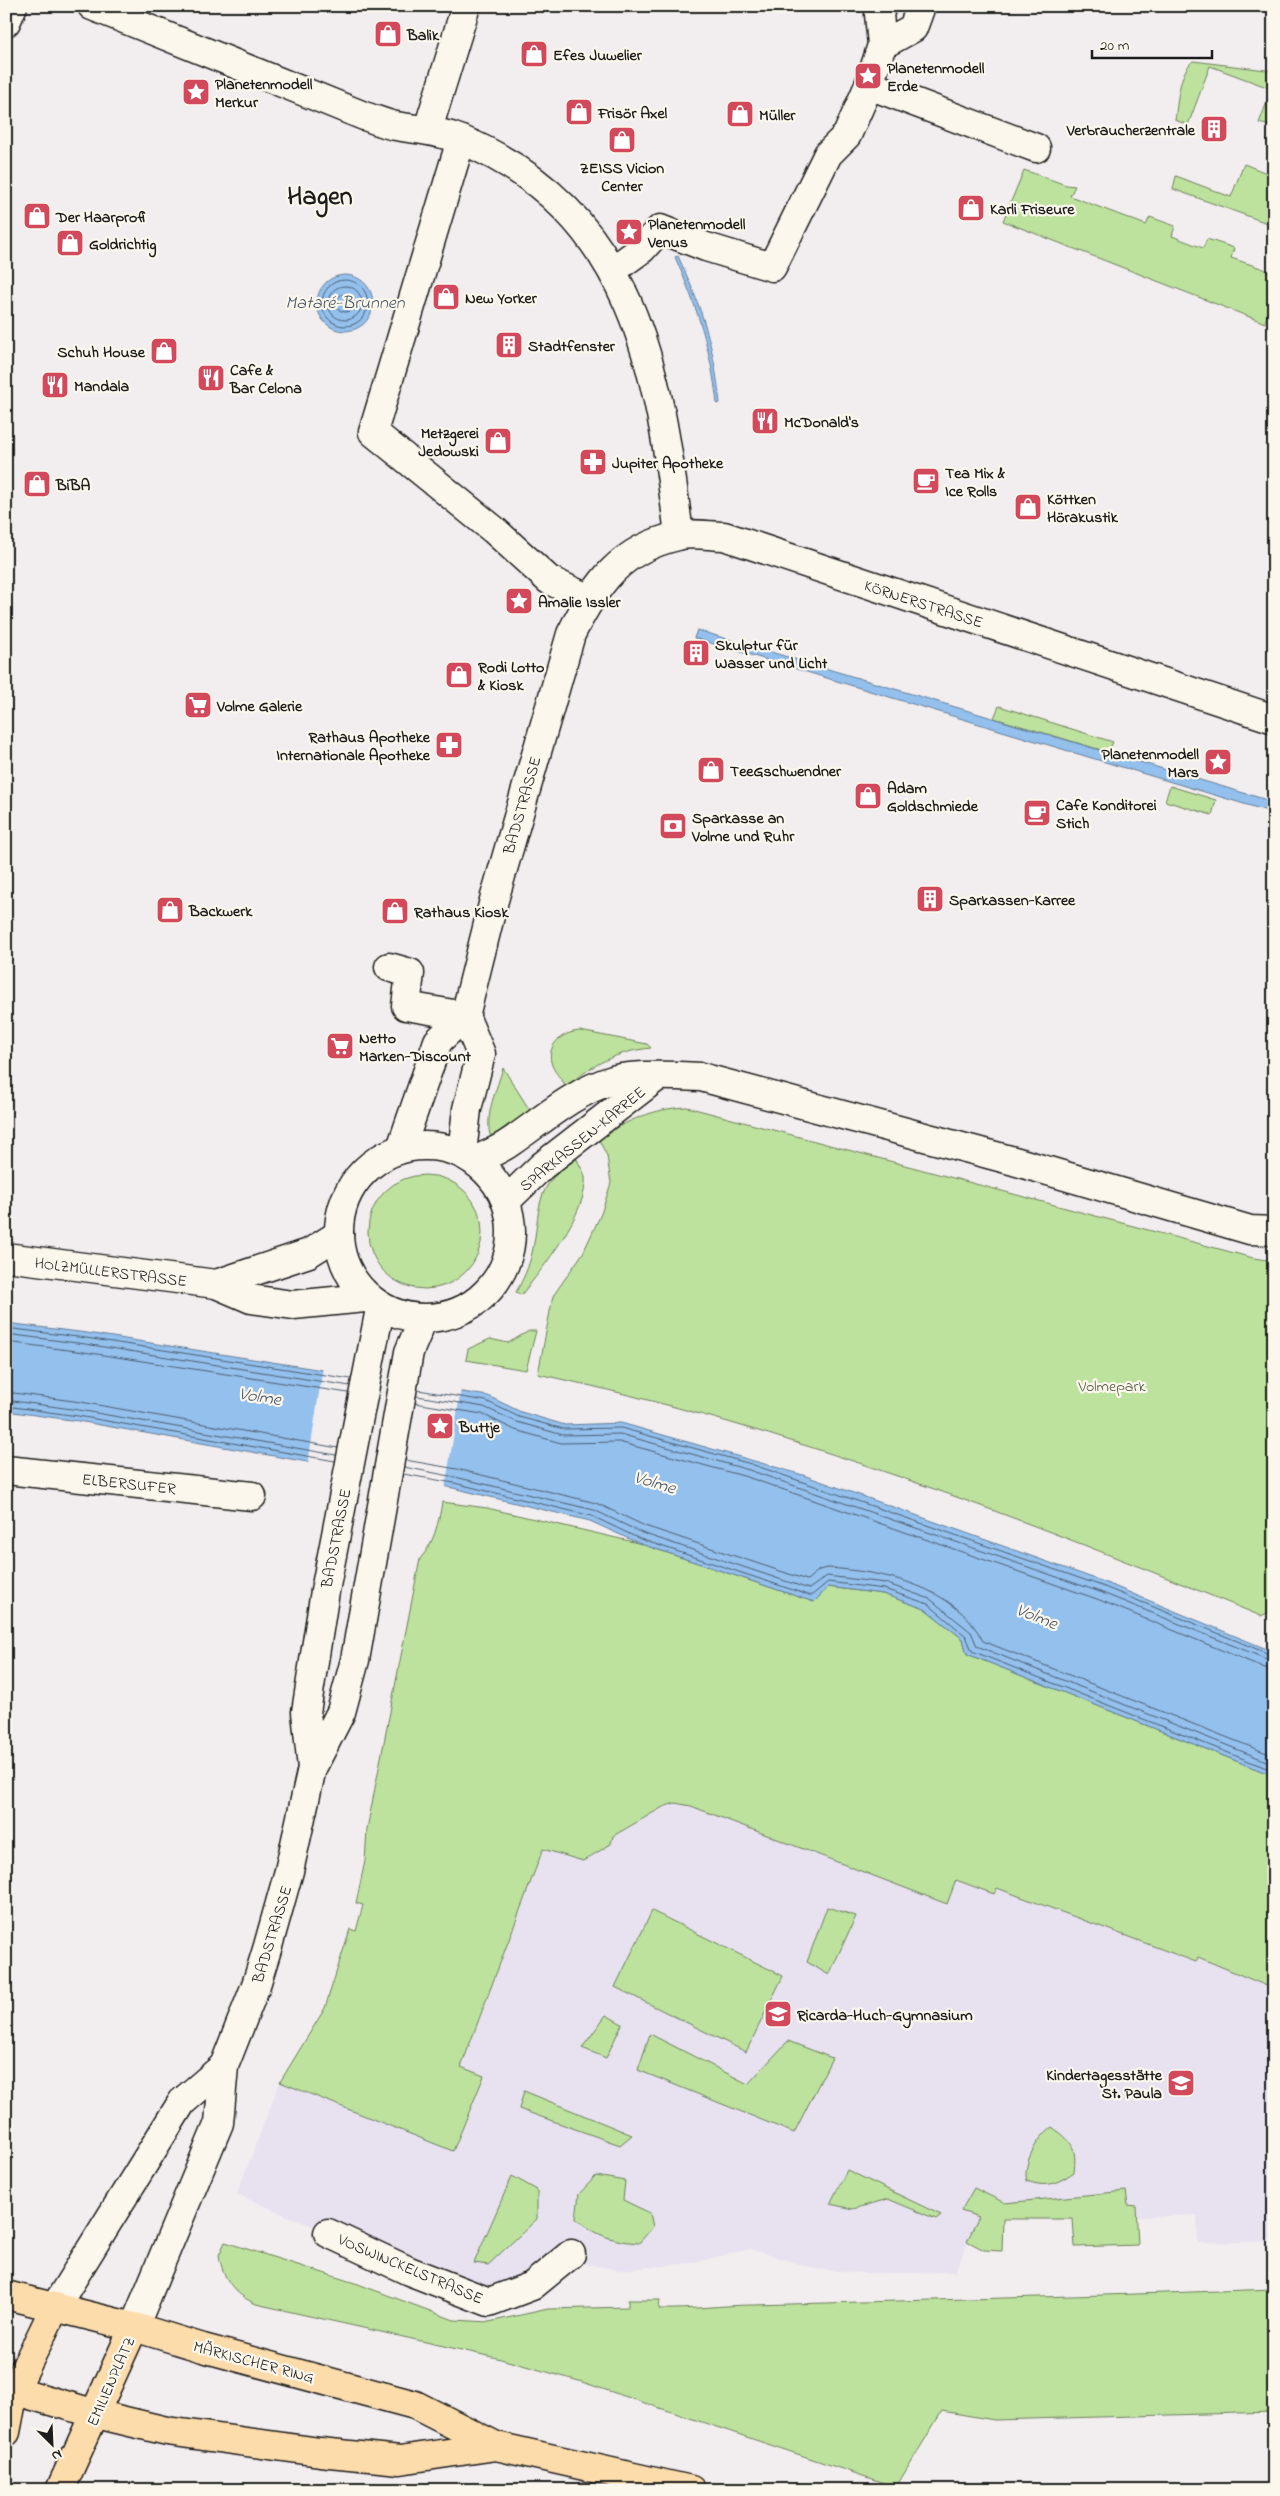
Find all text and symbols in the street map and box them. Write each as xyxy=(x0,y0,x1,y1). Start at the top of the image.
shop icon: Balik xyxy=(373,19,403,49)
place label: Balik xyxy=(406,24,440,48)
scale bar xyxy=(1092,28,1212,60)
text: 20 m xyxy=(1100,35,1130,57)
shop icon: Efes Juwelier xyxy=(519,39,549,69)
place label: Efes Juwelier xyxy=(553,44,643,68)
place label: Planetenmodell Erde xyxy=(887,57,985,99)
place icon: Planetenmodell Erde xyxy=(853,61,883,91)
place label: Planetenmodell Merkur xyxy=(215,73,313,115)
place icon: Planetenmodell Merkur xyxy=(181,77,211,107)
shop icon: Frisör Axel xyxy=(564,97,594,127)
shop icon: Müller xyxy=(725,99,755,129)
place label: Frisör Axel xyxy=(597,102,668,126)
place label: Müller xyxy=(759,104,796,128)
building icon: Verbraucherzentrale xyxy=(1199,114,1229,144)
place label: Verbraucherzentrale xyxy=(1066,119,1196,143)
shop icon: ZEISS Vicion Center xyxy=(607,125,637,155)
place label: ZEISS Vicion Center xyxy=(580,157,664,199)
district label: Hagen xyxy=(287,179,353,218)
shop icon: Karli Friseure xyxy=(956,193,986,223)
place label: Karli Friseure xyxy=(990,198,1075,222)
shop icon: Der Haarprofi xyxy=(22,201,52,231)
place label: Der Haarprofi xyxy=(55,206,148,230)
place label: Planetenmodell Venus xyxy=(647,213,746,255)
place icon: Planetenmodell Venus xyxy=(614,217,644,247)
shop icon: Goldrichtig xyxy=(55,228,85,258)
place label: Goldrichtig xyxy=(89,233,157,258)
shop icon: New Yorker xyxy=(431,282,461,312)
place label: New Yorker xyxy=(465,287,538,311)
water label: Mataré-Brunnen xyxy=(285,291,406,317)
building icon: Stadtfenster xyxy=(494,330,524,360)
place label: Stadtfenster xyxy=(528,335,616,359)
shop icon: Schuh House xyxy=(149,336,179,366)
place label: Schuh House xyxy=(57,341,146,365)
place label: Cafe & Bar Celona xyxy=(229,359,302,401)
restaurant icon: Cafe & Bar Celona xyxy=(196,363,226,393)
restaurant icon: Mandala xyxy=(40,370,70,400)
place label: Mandala xyxy=(74,375,130,399)
restaurant icon: McDonald's xyxy=(750,406,780,436)
place label: McDonald's xyxy=(784,411,859,435)
place label: Metzgerei Jedowski xyxy=(418,422,479,464)
shop icon: Metzgerei Jedowski xyxy=(483,426,513,456)
pharmacy icon: Jupiter Apotheke xyxy=(578,447,608,477)
place label: Jupiter Apotheke xyxy=(612,452,724,476)
place label: Tea Mix & Ice Rolls xyxy=(945,462,1006,504)
cafe icon: Tea Mix & Ice Rolls xyxy=(911,466,941,496)
shop icon: BiBA xyxy=(22,469,52,499)
place label: BiBA xyxy=(55,474,90,498)
place label: Köttken Hörakustik xyxy=(1047,488,1119,530)
shop icon: Köttken Hörakustik xyxy=(1013,492,1043,522)
street label: KÖRNERSTRASSE xyxy=(861,574,986,635)
place icon: Amalie Issler xyxy=(504,586,534,616)
place label: Amalie Issler xyxy=(538,591,622,615)
place label: Skulptur für Wasser und Licht xyxy=(715,634,828,676)
building icon: Skulptur für Wasser und Licht xyxy=(681,638,711,668)
place label: Rodi Lotto & Kiosk xyxy=(477,656,544,698)
shop icon: Rodi Lotto & Kiosk xyxy=(444,660,474,690)
supermarket icon: Volme Galerie xyxy=(183,690,213,720)
place label: Volme Galerie xyxy=(216,695,303,719)
place label: Rathaus Apotheke Internationale Apotheke xyxy=(276,726,431,768)
pharmacy icon: Rathaus Apotheke Internationale Apotheke xyxy=(434,730,464,760)
place label: Planetenmodell Mars xyxy=(1102,743,1199,785)
place icon: Planetenmodell Mars xyxy=(1203,747,1233,777)
street label: BADSTRASSE xyxy=(497,754,548,858)
shop icon: TeeGschwendner xyxy=(696,755,726,785)
place label: TeeGschwendner xyxy=(730,760,842,784)
place label: Adam Goldschmiede xyxy=(887,777,979,819)
shop icon: Adam Goldschmiede xyxy=(853,781,883,811)
place label: Cafe Konditorei Stich xyxy=(1056,794,1157,836)
cafe icon: Cafe Konditorei Stich xyxy=(1022,798,1052,828)
place label: Sparkasse an Volme und Ruhr xyxy=(691,807,795,849)
bank icon: Sparkasse an Volme und Ruhr xyxy=(658,811,688,841)
building icon: Sparkassen-Karree xyxy=(915,884,945,914)
place label: Sparkassen-Karree xyxy=(949,889,1076,913)
shop icon: Backwerk xyxy=(155,895,185,925)
shop icon: Rathaus Kiosk xyxy=(380,896,410,926)
place label: Backwerk xyxy=(188,900,253,924)
place label: Rathaus Kiosk xyxy=(413,901,509,925)
place label: Netto Marken-Discount xyxy=(359,1027,472,1069)
supermarket icon: Netto Marken-Discount xyxy=(325,1031,355,1061)
street label: SPARKASSEN-KARREE xyxy=(515,1081,652,1198)
street label: HOLZMÜLLERSTRASSE xyxy=(33,1252,188,1294)
park label: Volmepark xyxy=(1078,1375,1146,1399)
water label: Volme xyxy=(237,1382,284,1414)
place icon: Buttje xyxy=(425,1411,455,1441)
place label: Buttje xyxy=(458,1416,501,1440)
water label: Volme xyxy=(630,1465,679,1503)
street label: ELBERSUFER xyxy=(81,1468,177,1502)
street label: BADSTRASSE xyxy=(315,1487,358,1591)
water label: Volme xyxy=(1012,1598,1062,1638)
street label: BADSTRASSE xyxy=(246,1883,299,1987)
school or university icon: Ricarda-Huch-Gymnasium xyxy=(763,1999,793,2029)
place label: Ricarda-Huch-Gymnasium xyxy=(796,2004,973,2029)
place label: Kindertagesstätte St. Paula xyxy=(1046,2064,1163,2106)
school or university icon: Kindertagesstätte St. Paula xyxy=(1166,2068,1196,2098)
street label: VOSWINCKELSTRASSE xyxy=(333,2228,487,2311)
street label: EMILIENPLATZ xyxy=(81,2333,142,2430)
street label: MÄRKISCHER RING xyxy=(190,2335,317,2391)
north arrow xyxy=(28,2418,78,2468)
text: N xyxy=(48,2443,65,2466)

